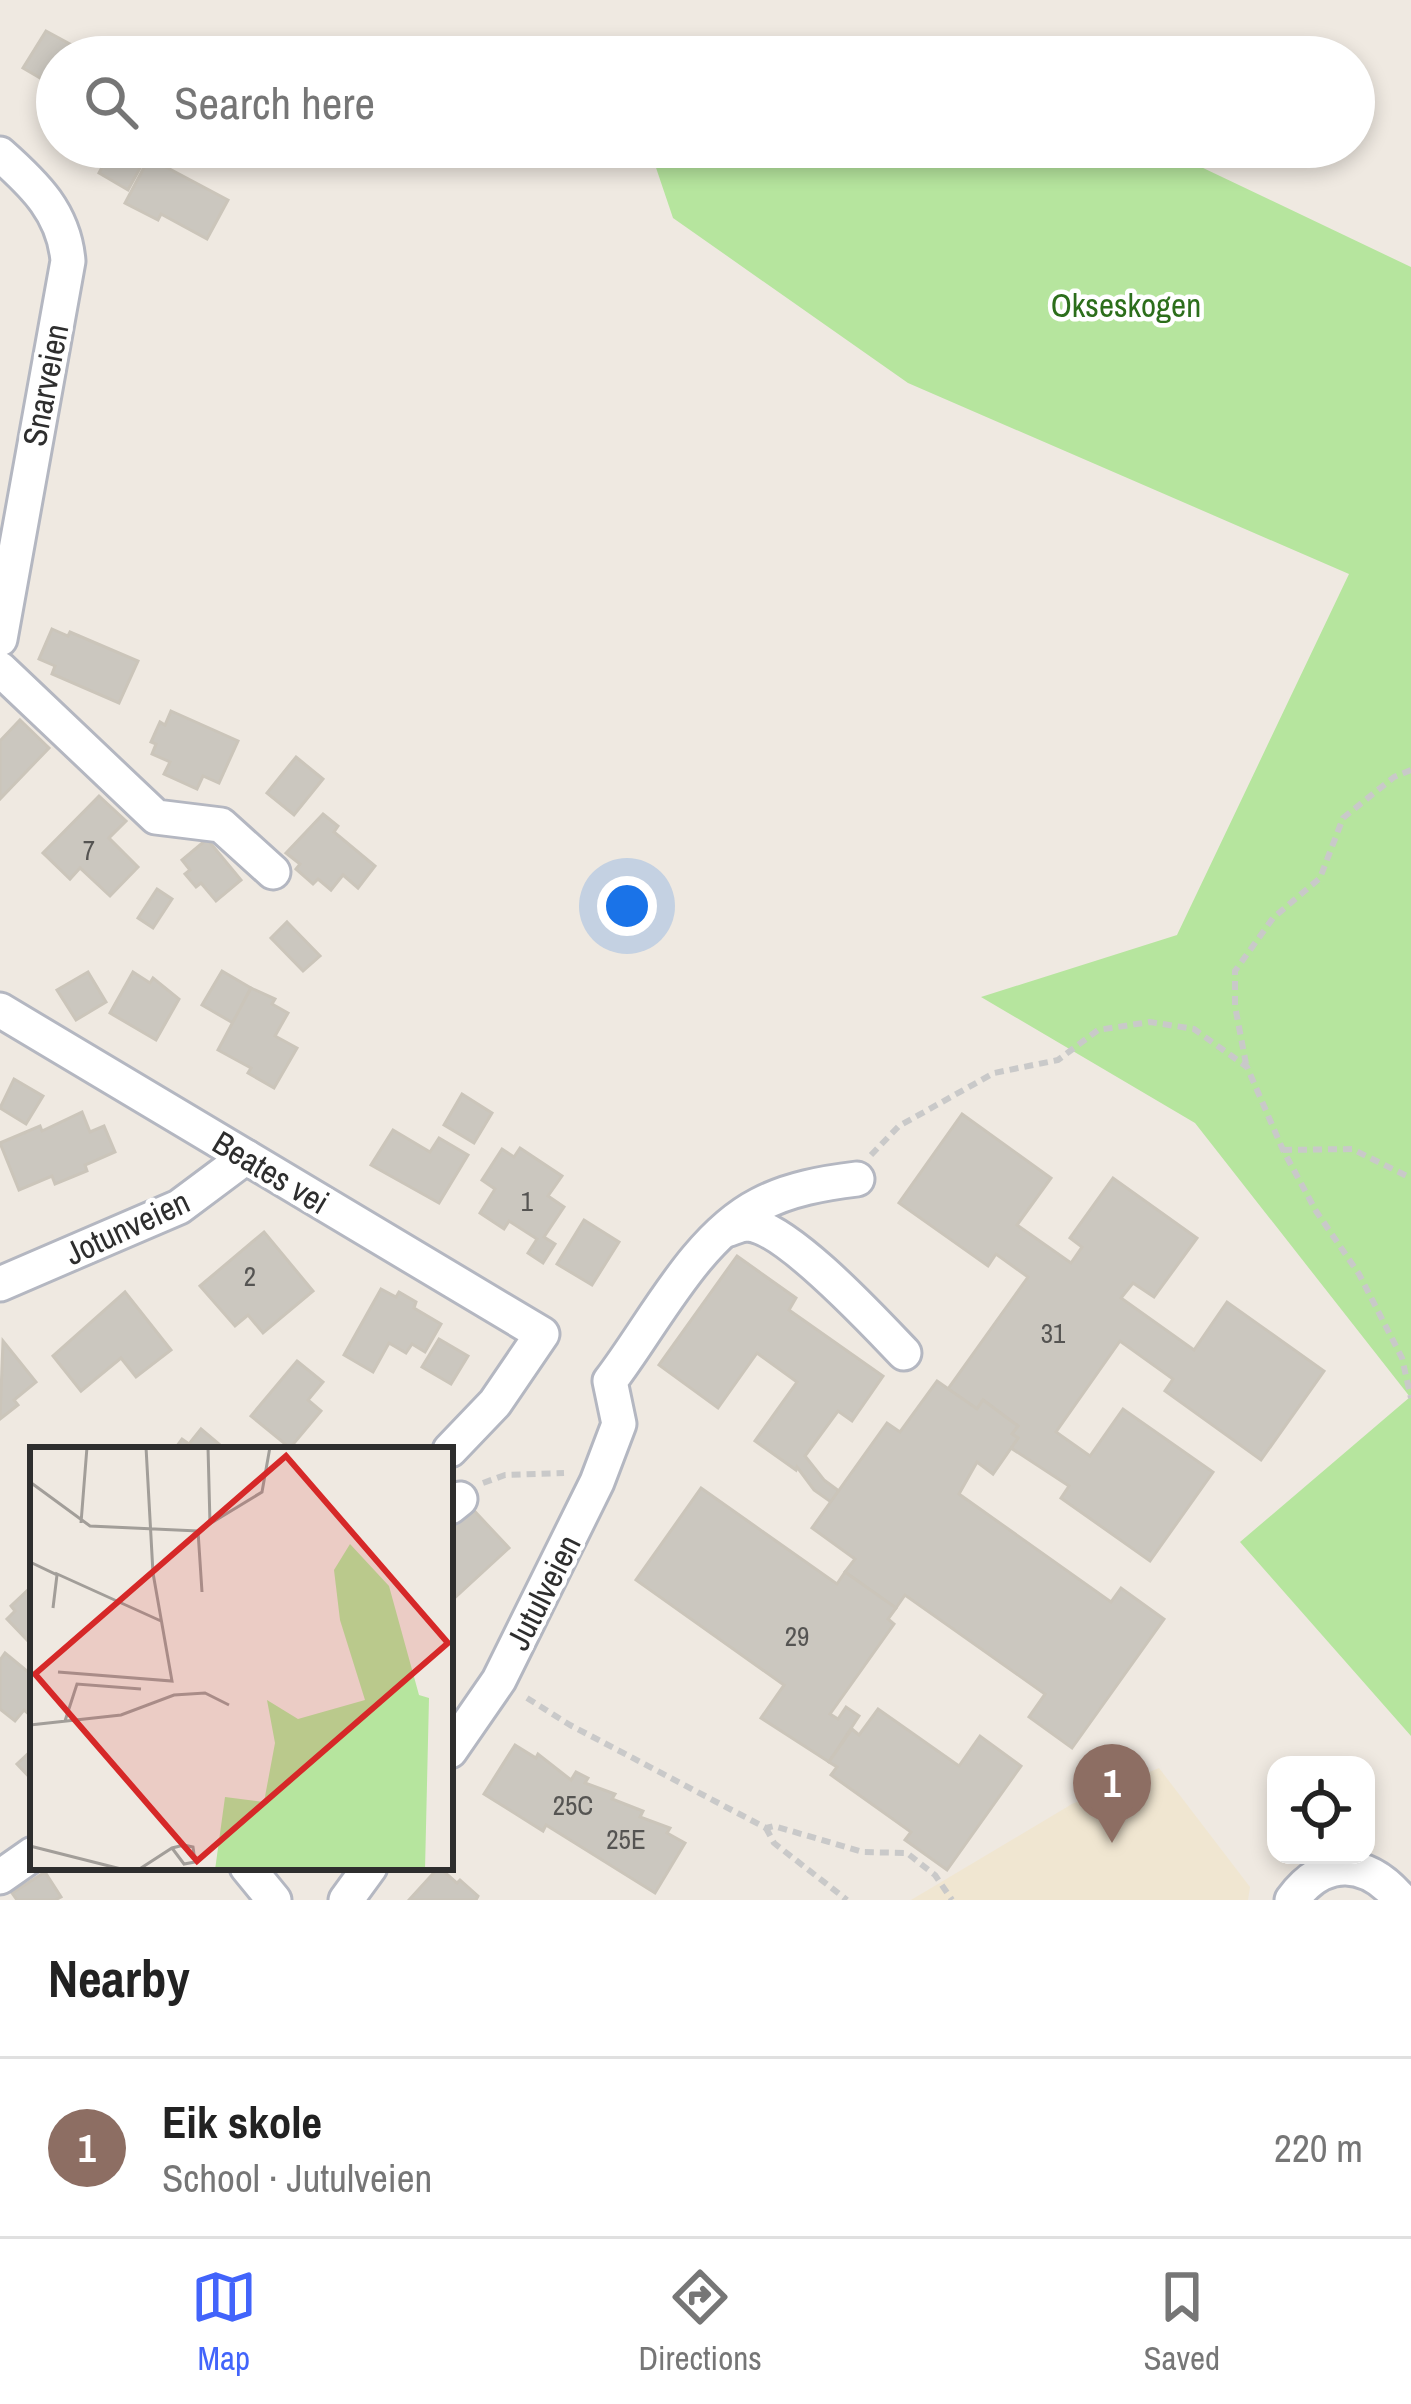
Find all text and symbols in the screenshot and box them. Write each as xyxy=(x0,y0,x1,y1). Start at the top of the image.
search box xyxy=(36,36,1375,168)
icon: search xyxy=(78,69,144,135)
text: Search here xyxy=(174,72,375,133)
park label: Okseskogen xyxy=(1051,283,1201,327)
street label: Snarveien xyxy=(12,320,78,450)
house number: 7 xyxy=(83,832,95,868)
your location xyxy=(597,876,657,936)
street label: Beates vei xyxy=(205,1120,337,1224)
street label: Jotunveien xyxy=(58,1179,196,1275)
house number: 1 xyxy=(521,1183,534,1219)
house number: 2 xyxy=(244,1258,256,1294)
house number: 31 xyxy=(1041,1315,1066,1351)
inset map xyxy=(30,1447,453,1870)
street label: Jutulveien xyxy=(495,1527,591,1657)
house number: 29 xyxy=(785,1618,809,1654)
pin: 1 xyxy=(1073,1744,1151,1843)
map controls xyxy=(1267,1756,1375,1864)
button: locate xyxy=(1267,1756,1375,1864)
house number: 25C xyxy=(553,1787,593,1823)
house number: 25E xyxy=(606,1821,646,1857)
text: Nearby xyxy=(48,1944,190,2013)
text: Eik skole xyxy=(162,2091,322,2152)
text: 1 xyxy=(78,2122,96,2174)
text: 220 m xyxy=(1274,2122,1363,2174)
text: School · Jutulveien xyxy=(162,2152,432,2204)
tab: Map xyxy=(191,2264,257,2380)
tab: Directions xyxy=(638,2264,762,2380)
tab: Saved xyxy=(1143,2264,1220,2380)

